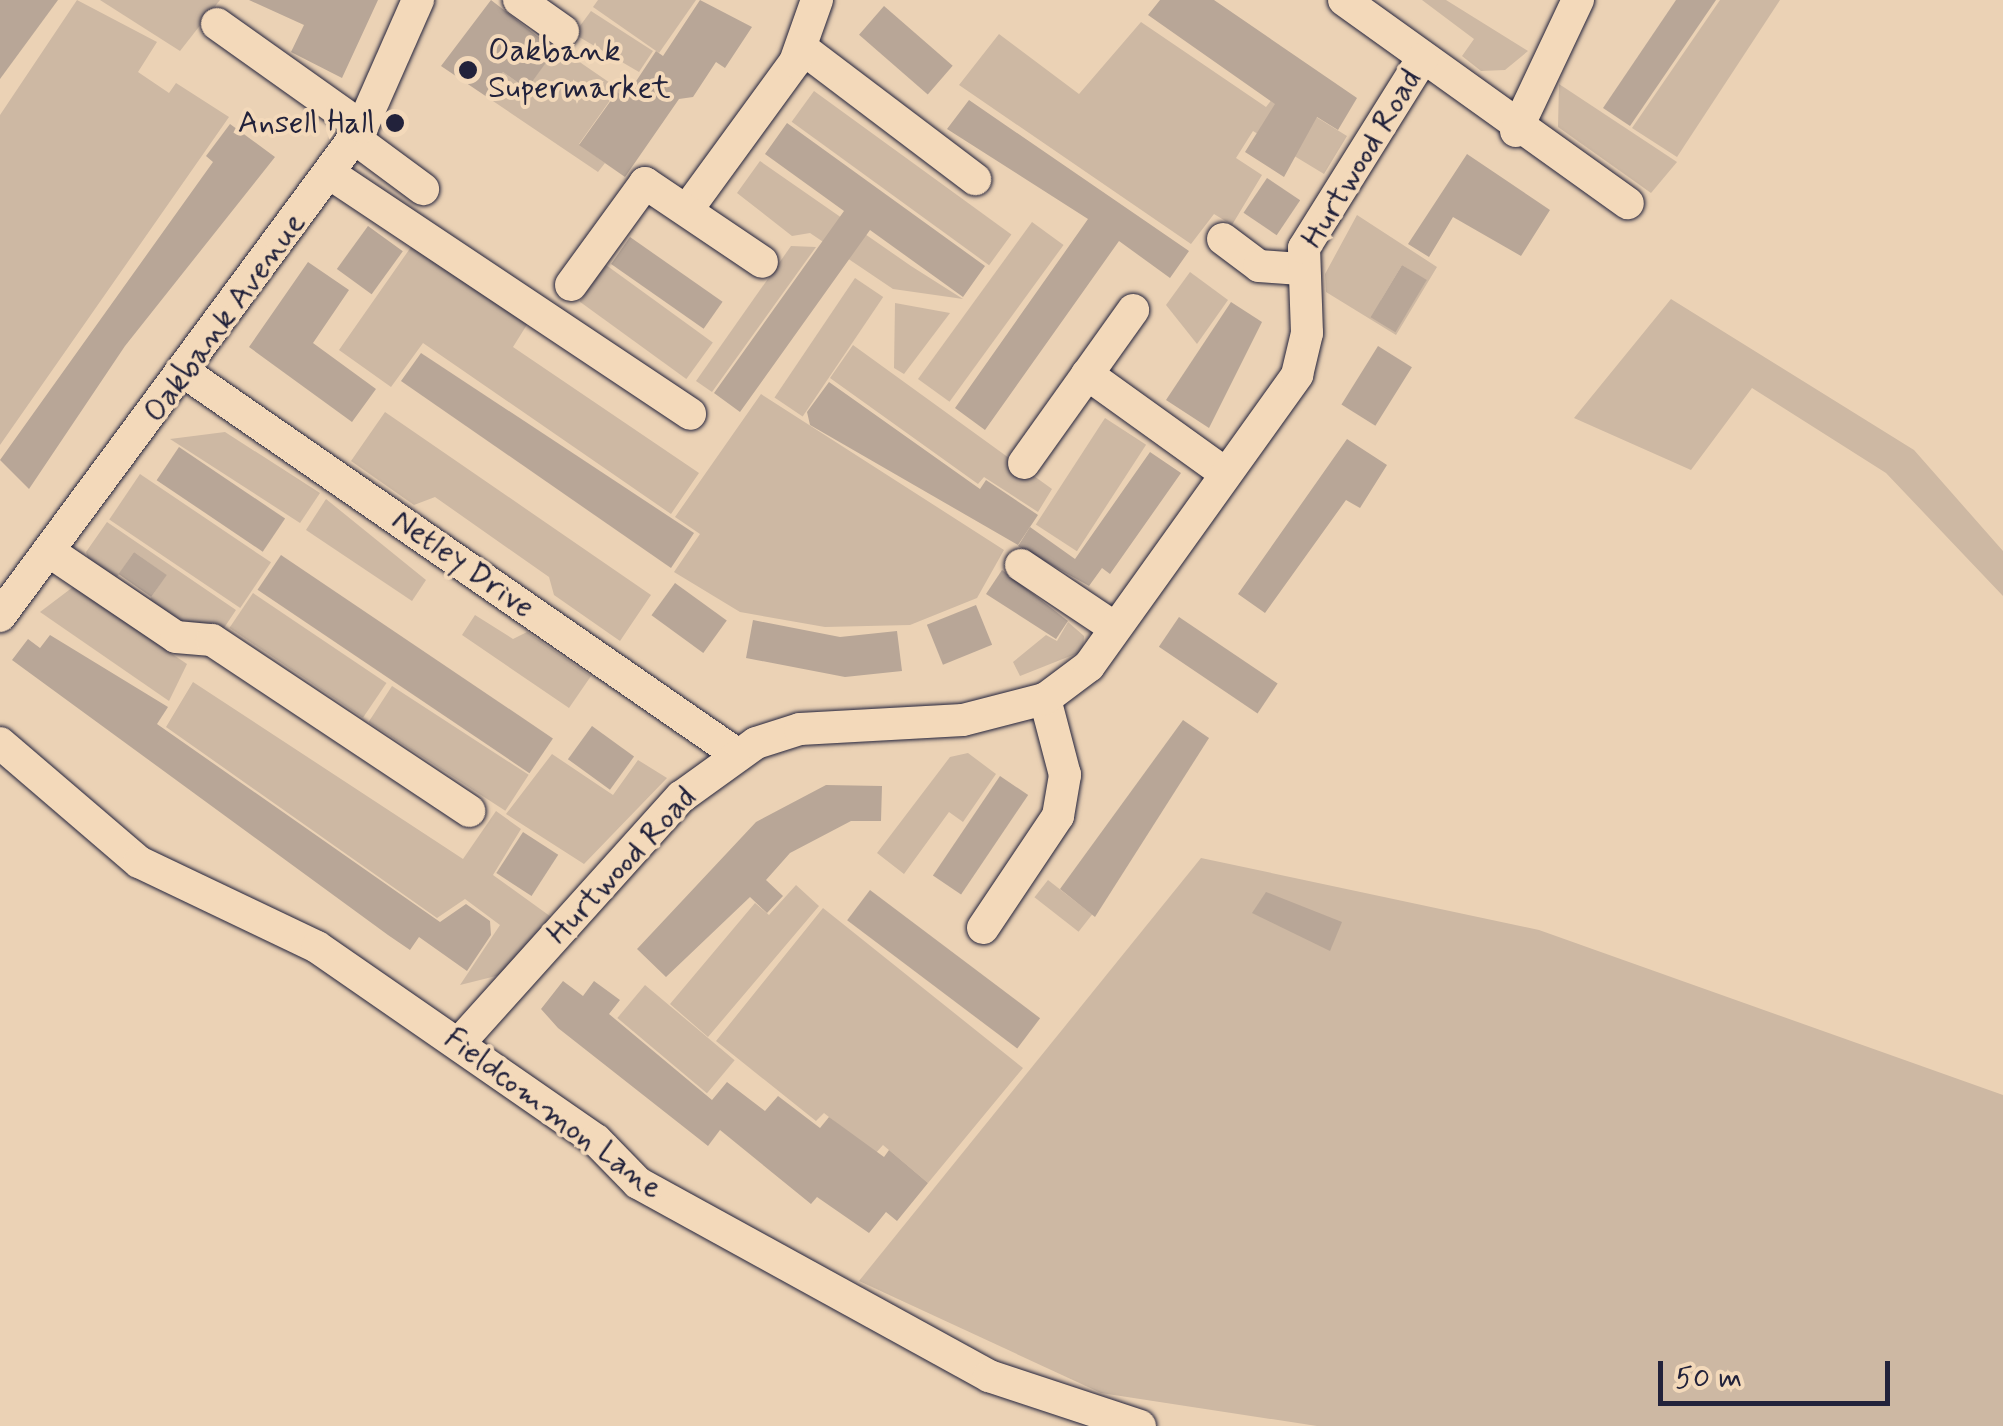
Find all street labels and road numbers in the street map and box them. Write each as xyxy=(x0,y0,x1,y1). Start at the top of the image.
street label: Hurtwood Road xyxy=(1294,63,1430,255)
street label: Oakbank Avenue xyxy=(139,209,311,427)
street label: Netley Drive xyxy=(385,501,541,627)
street label: Hurtwood Road xyxy=(540,780,704,952)
street label: Fieldcommon Lane xyxy=(438,1021,668,1207)

